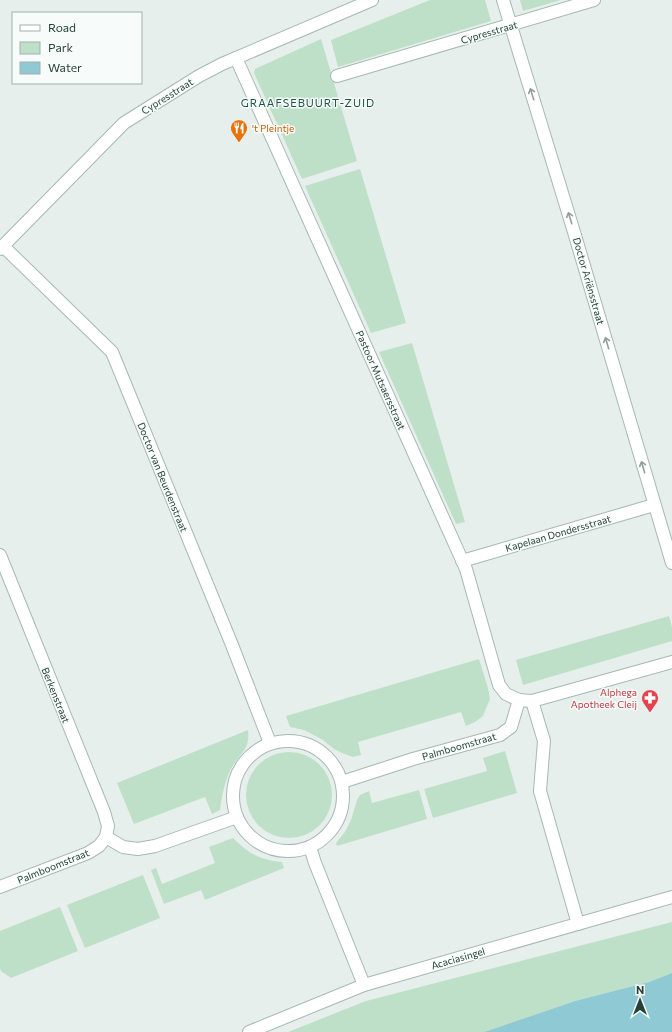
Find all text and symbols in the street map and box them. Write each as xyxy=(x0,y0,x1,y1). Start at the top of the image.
legend xyxy=(12,12,142,84)
street label: Cypresstraat xyxy=(459,18,519,46)
text: Road xyxy=(48,20,76,34)
text: Park xyxy=(48,40,74,54)
text: Water xyxy=(48,60,82,74)
street label: Cypresstraat xyxy=(139,75,195,117)
one-way arrow xyxy=(528,87,535,100)
district label: GRAAFSEBUURT-ZUID xyxy=(241,96,375,109)
restaurant icon: 't Pleintje xyxy=(229,118,249,143)
place label: 't Pleintje xyxy=(252,122,294,134)
one-way arrow xyxy=(566,212,573,225)
street label: Doctor Ariënsstraat xyxy=(571,236,607,326)
street label: Pastoor Mutsaersstraat xyxy=(354,328,408,432)
one-way arrow xyxy=(602,336,610,349)
street label: Doctor van Beurdenstraat xyxy=(136,420,190,534)
one-way arrow xyxy=(639,461,646,474)
street label: Kapelaan Dondersstraat xyxy=(504,512,612,554)
street label: Berkenstraat xyxy=(39,665,73,725)
place label: Alphega Apotheek Cleij xyxy=(571,686,637,710)
pharmacy icon: Alphega Apotheek Cleij xyxy=(640,688,660,713)
street label: Palmboomstraat xyxy=(421,730,497,762)
street label: Palmboomstraat xyxy=(15,846,91,886)
street label: Acaciasingel xyxy=(430,945,486,971)
north arrow xyxy=(620,980,660,1020)
text: N xyxy=(636,983,644,996)

